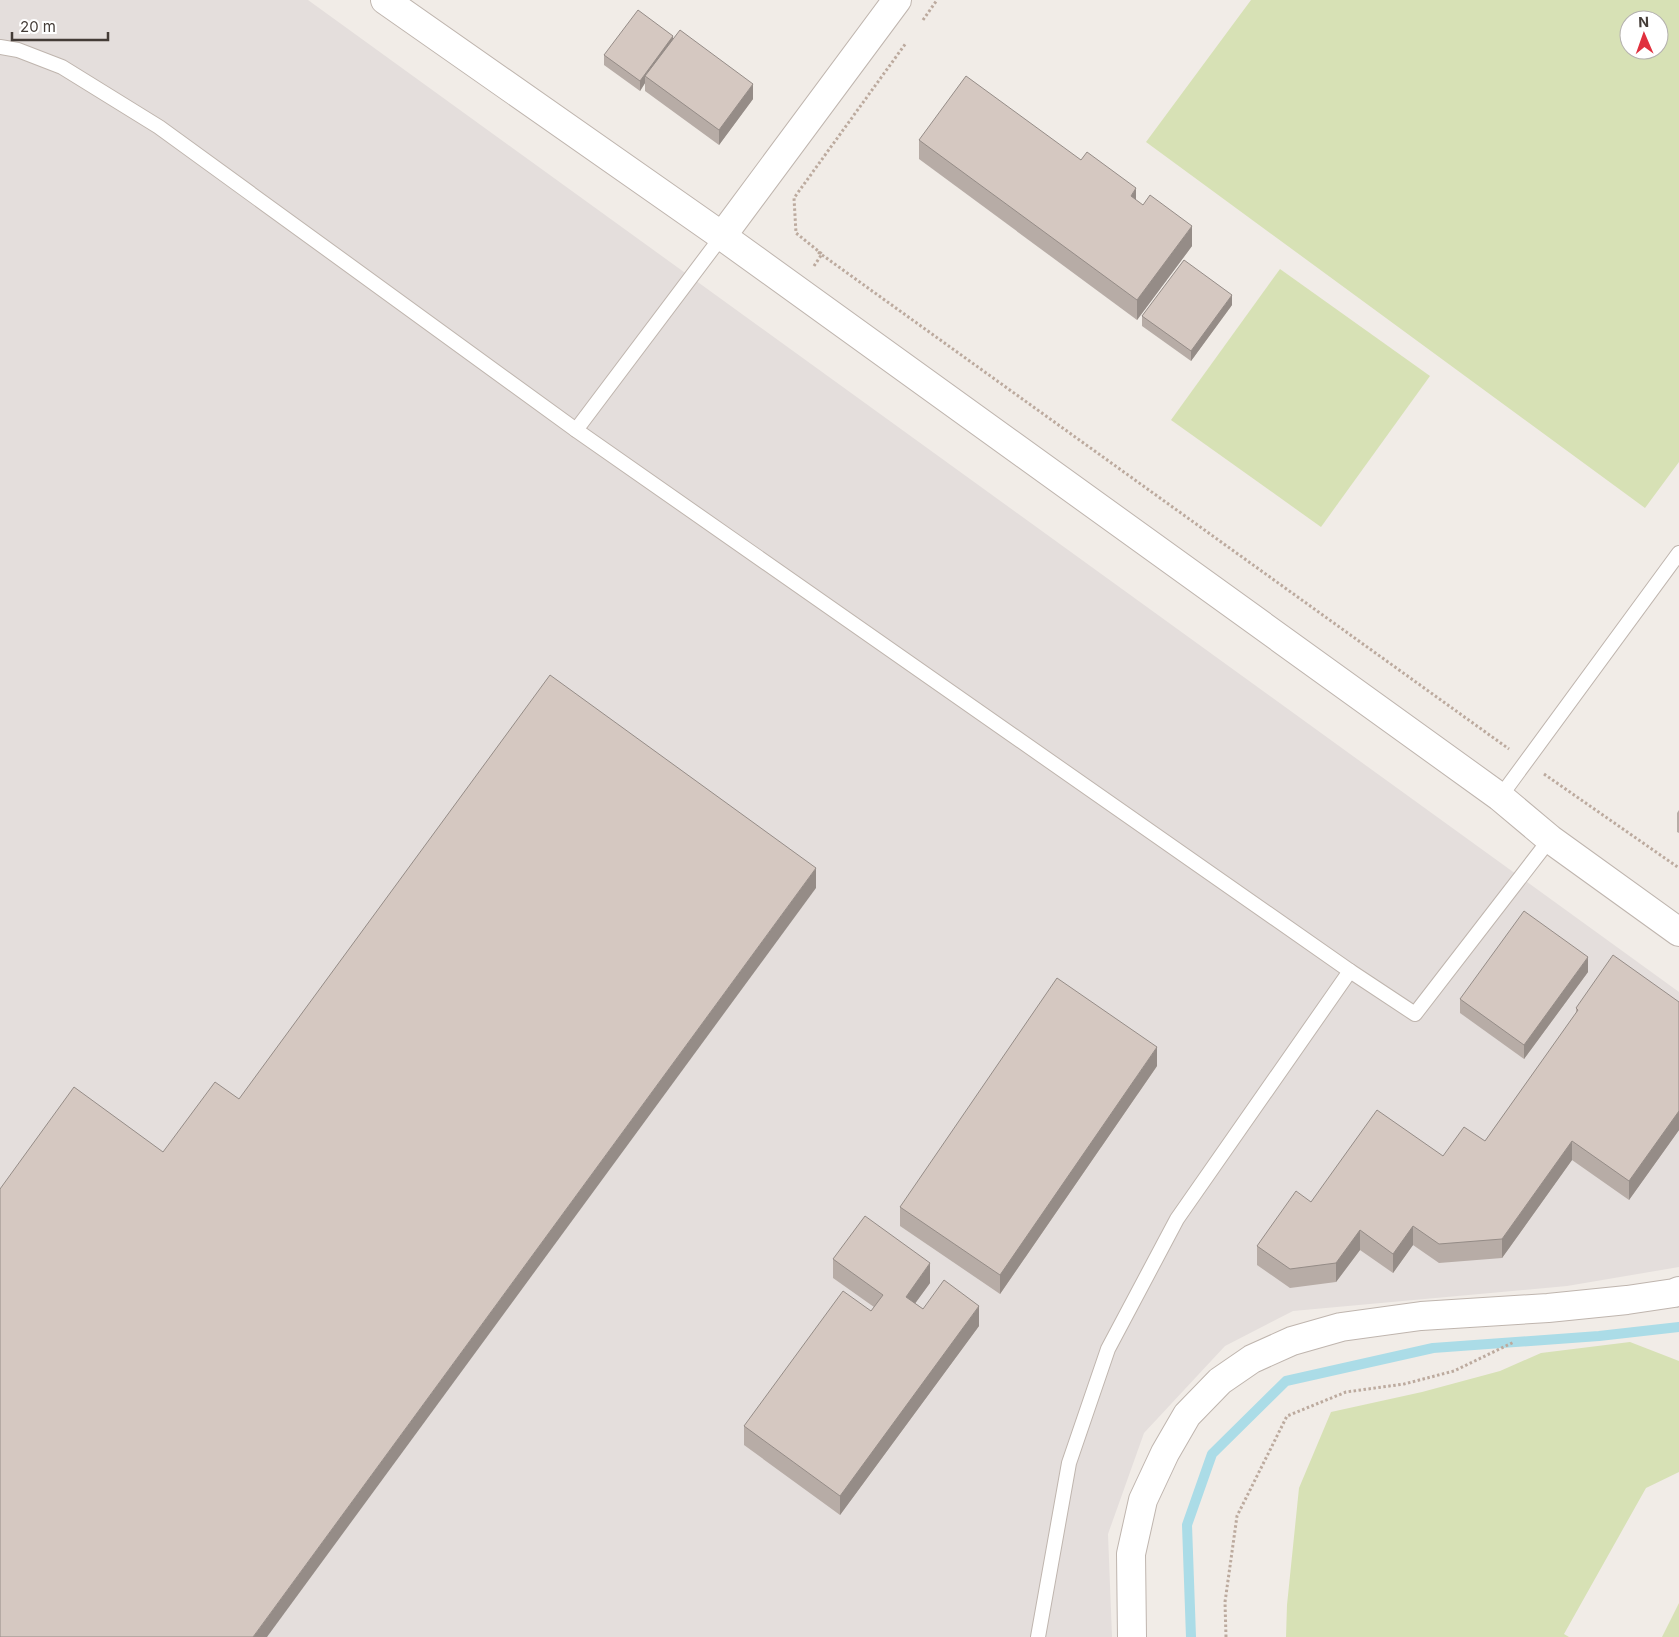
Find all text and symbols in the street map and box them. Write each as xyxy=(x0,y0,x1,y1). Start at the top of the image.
scale bar xyxy=(12,10,109,42)
north arrow xyxy=(1619,10,1669,60)
text: N xyxy=(1638,13,1649,30)
text: 20 m xyxy=(20,17,56,36)

